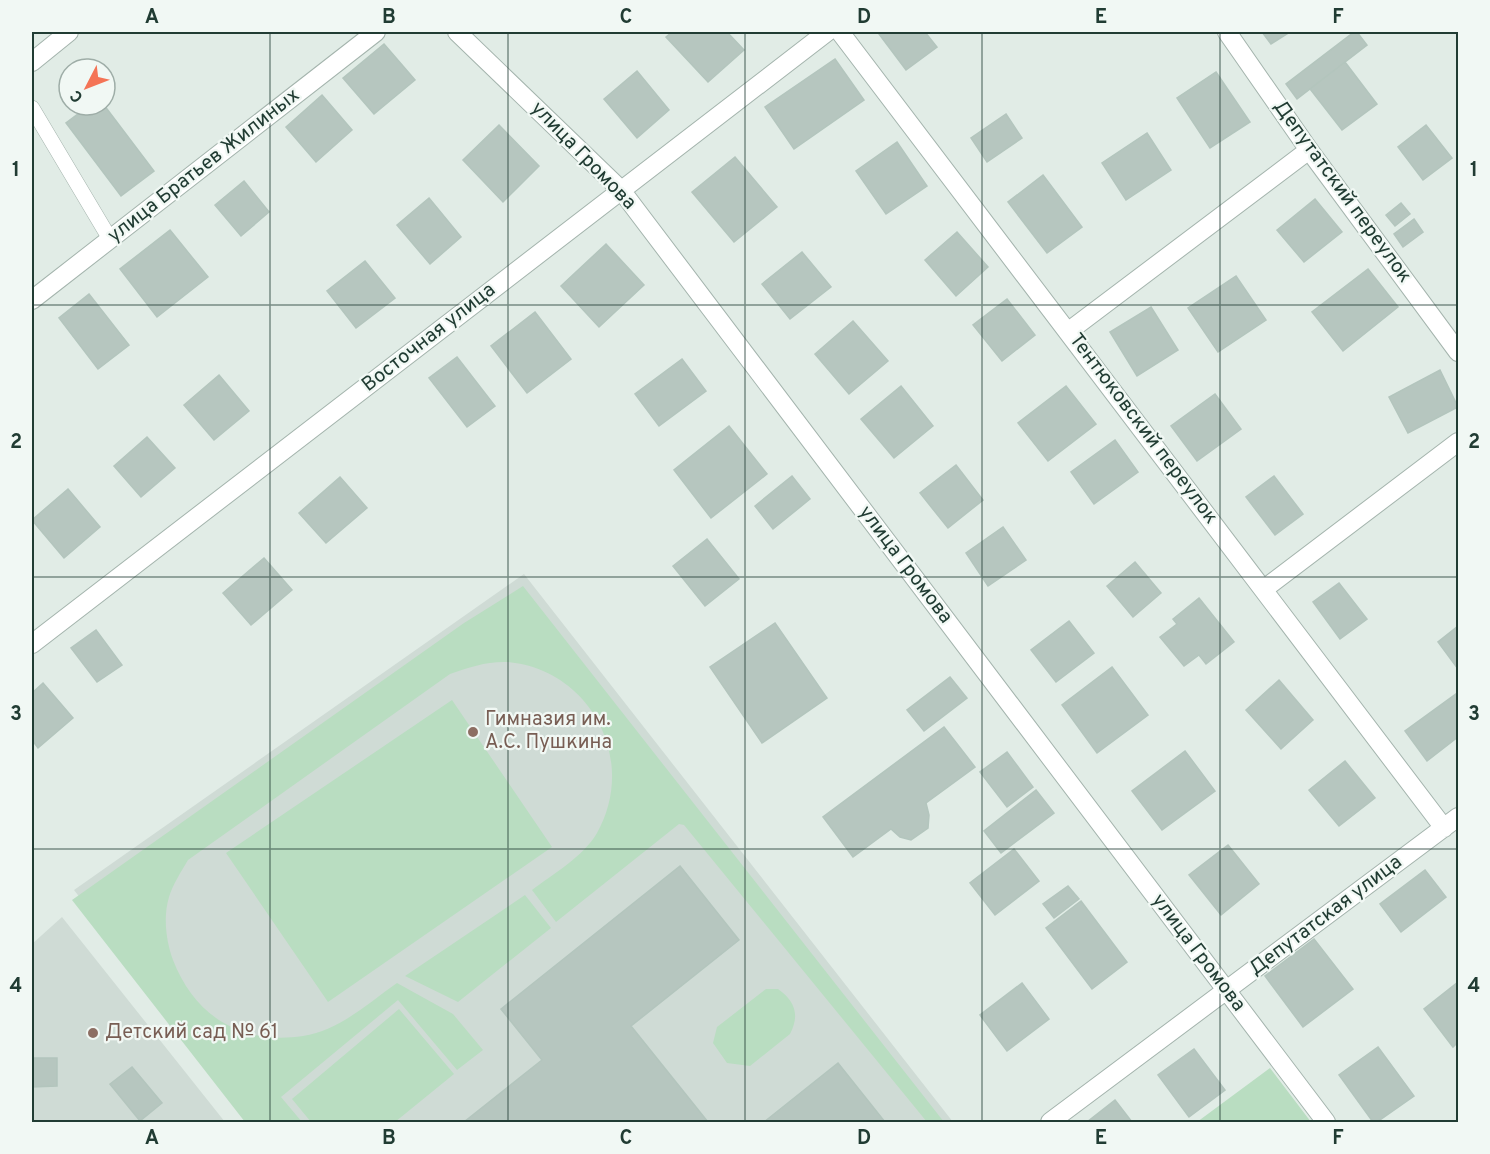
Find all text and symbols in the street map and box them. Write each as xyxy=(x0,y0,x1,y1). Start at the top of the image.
text: A xyxy=(145,5,159,31)
text: B xyxy=(382,5,396,31)
text: C xyxy=(620,5,632,31)
text: D xyxy=(857,5,871,31)
text: E xyxy=(1095,5,1107,31)
text: F xyxy=(1332,5,1344,31)
north arrow xyxy=(57,57,117,117)
street label: улица Братьев Жилиных xyxy=(103,83,305,249)
text: С xyxy=(66,85,88,106)
street label: Депутатский переулок xyxy=(1267,95,1417,289)
street label: улица Громова xyxy=(525,96,641,216)
text: 1 xyxy=(12,158,20,184)
text: 1 xyxy=(1470,158,1478,184)
street label: Восточная улица xyxy=(357,278,501,398)
street label: Тентюковский переулок xyxy=(1063,328,1223,530)
text: 2 xyxy=(10,430,22,456)
text: 2 xyxy=(1468,430,1480,456)
street label: улица Громова xyxy=(852,501,958,629)
text: 3 xyxy=(10,702,22,728)
text: 3 xyxy=(1468,702,1480,728)
place label: Гимназия им. А.С. Пушкина xyxy=(485,707,612,756)
marker: Гимназия им. А.С. Пушкина xyxy=(466,725,480,739)
street label: Депутатская улица xyxy=(1244,850,1408,982)
street label: улица Громова xyxy=(1145,889,1251,1017)
text: 4 xyxy=(10,974,22,1000)
text: 4 xyxy=(1468,974,1480,1000)
place label: Детский сад № 61 xyxy=(105,1020,278,1046)
marker: Детский сад № 61 xyxy=(86,1026,100,1040)
text: A xyxy=(145,1126,159,1152)
text: B xyxy=(382,1126,396,1152)
text: C xyxy=(620,1126,632,1152)
text: D xyxy=(857,1126,871,1152)
text: E xyxy=(1095,1126,1107,1152)
text: F xyxy=(1332,1126,1344,1152)

